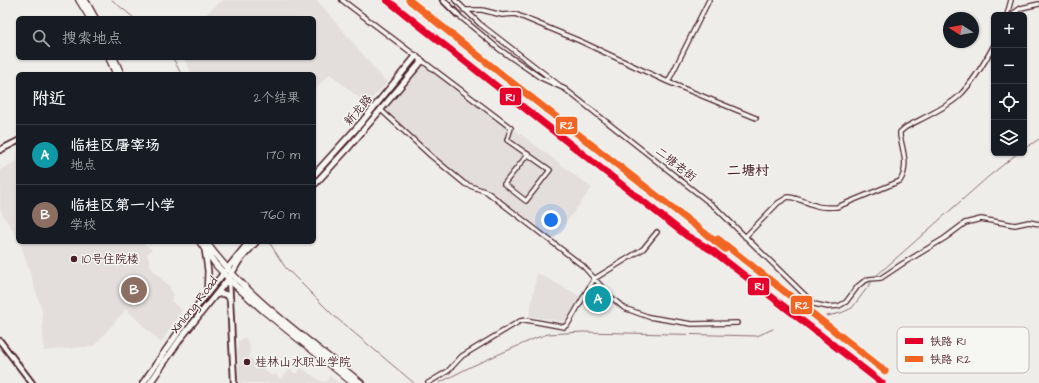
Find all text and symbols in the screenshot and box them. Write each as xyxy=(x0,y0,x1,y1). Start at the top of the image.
north arrow xyxy=(943,12,979,48)
map controls xyxy=(991,12,1027,156)
button: + xyxy=(991,12,1027,48)
search box xyxy=(16,16,316,60)
icon: search xyxy=(30,27,52,49)
text: 搜索地点 xyxy=(62,28,122,49)
button: − xyxy=(991,48,1027,84)
button: locate xyxy=(991,84,1027,120)
text: 附近 xyxy=(32,87,66,111)
line badge: R1 xyxy=(499,87,522,106)
text: 2个结果 xyxy=(254,89,300,107)
text: R1 xyxy=(505,90,515,105)
street label: 新龙路 xyxy=(340,91,376,130)
line badge: R2 xyxy=(555,116,578,135)
text: R2 xyxy=(560,118,575,133)
button: layers xyxy=(991,120,1027,156)
text: 临桂区屠宰场 xyxy=(70,135,160,156)
street label: 二塘老街 xyxy=(652,143,700,186)
text: A xyxy=(41,146,49,164)
text: 170 m xyxy=(267,146,300,164)
text: 地点 xyxy=(70,156,96,174)
district label: 二塘村 xyxy=(727,161,769,181)
text: 临桂区第一小学 xyxy=(70,195,175,216)
text: B xyxy=(40,206,50,224)
text: 760 m xyxy=(260,206,300,224)
your location xyxy=(541,210,561,230)
text: 学校 xyxy=(70,216,96,234)
place label: 10号住院楼 xyxy=(82,251,139,268)
marker: 10号住院楼 xyxy=(69,254,79,264)
street label: Xinlong Road xyxy=(167,273,223,338)
pin: B xyxy=(121,275,147,305)
line badge: R1 xyxy=(747,277,770,296)
text: R1 xyxy=(754,279,764,294)
pin: A xyxy=(585,284,611,314)
line badge: R2 xyxy=(790,295,813,315)
text: R2 xyxy=(795,298,810,313)
legend xyxy=(897,327,1029,373)
text: 铁路 R1 xyxy=(930,334,966,349)
text: 铁路 R2 xyxy=(930,352,971,367)
place label: 桂林山水职业学院 xyxy=(255,354,351,371)
marker: 桂林山水职业学院 xyxy=(242,357,252,367)

